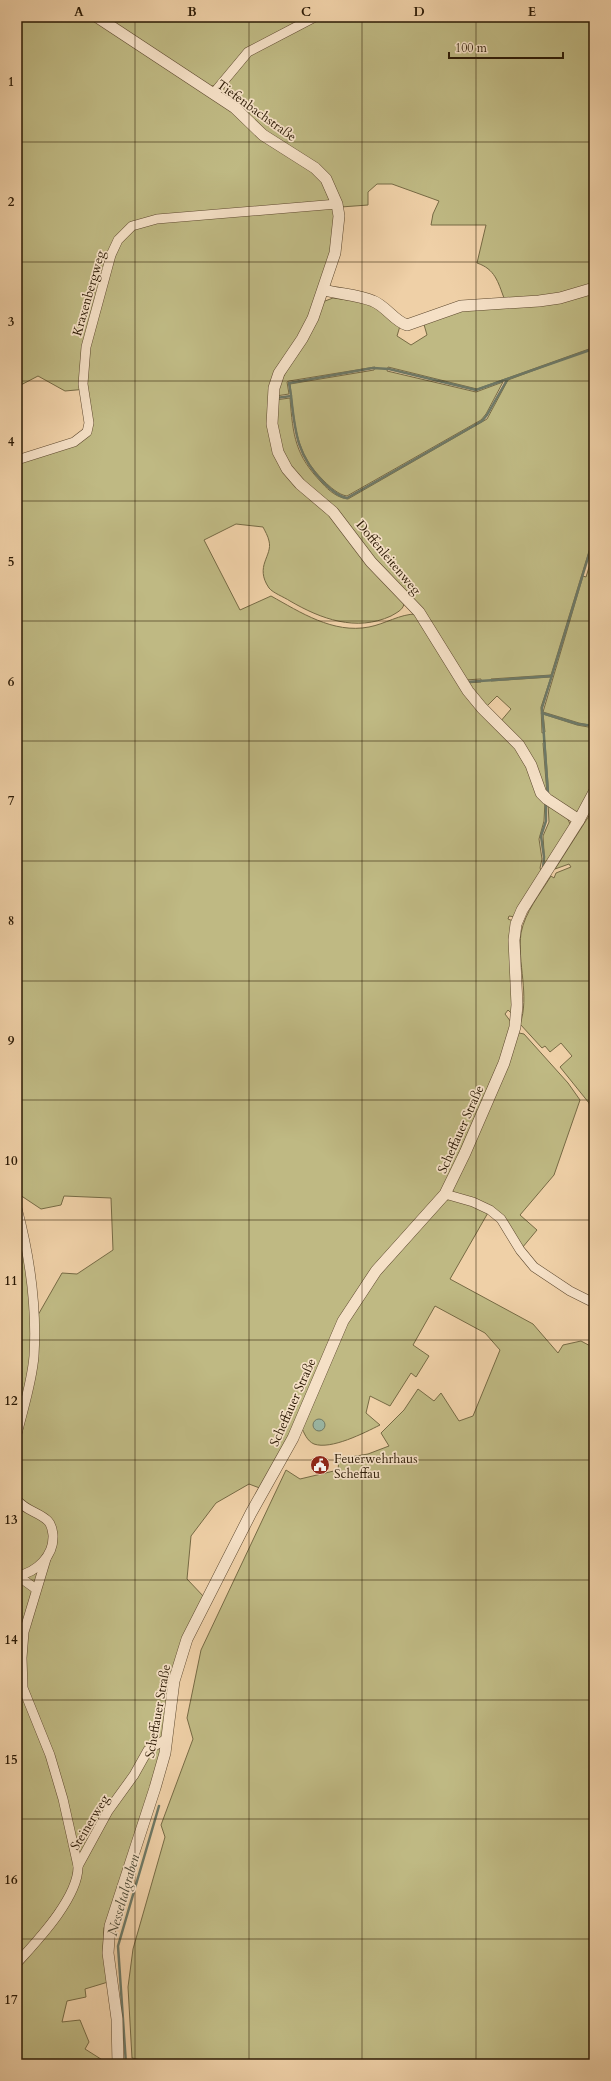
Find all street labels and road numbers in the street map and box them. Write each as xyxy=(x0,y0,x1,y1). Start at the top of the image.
street label: Tiefenbachstraße xyxy=(213,76,300,146)
street label: Kraxenbergweg xyxy=(68,248,110,338)
street label: Doffenleitenweg xyxy=(352,516,425,599)
street label: Scheffauer Straße xyxy=(433,1082,488,1176)
street label: Scheffauer Straße xyxy=(265,1355,320,1449)
street label: Scheffauer Straße xyxy=(141,1663,175,1759)
street label: Steinerweg xyxy=(66,1791,114,1854)

